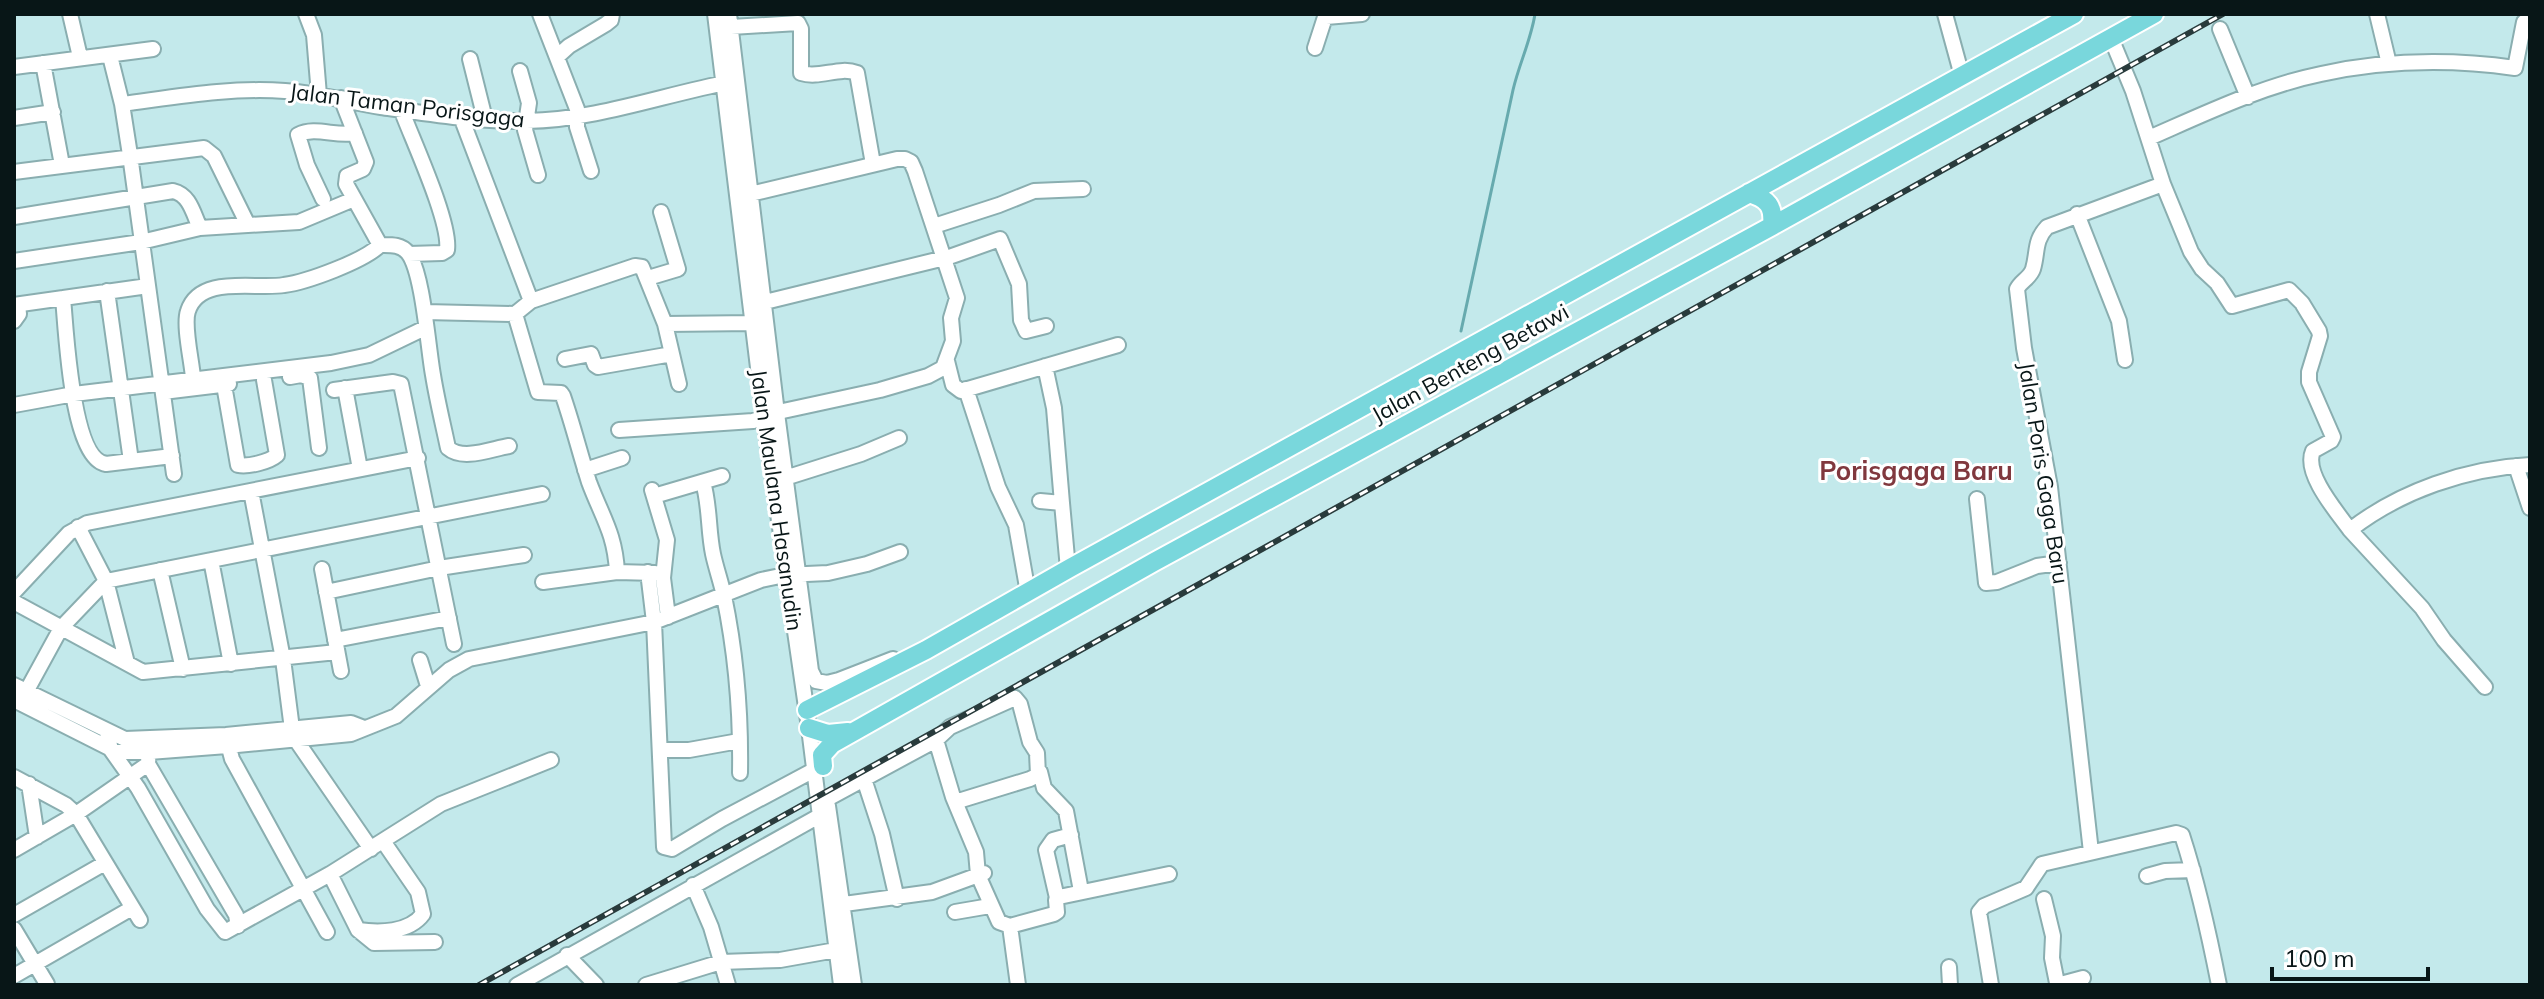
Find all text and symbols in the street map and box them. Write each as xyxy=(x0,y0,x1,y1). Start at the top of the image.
street label: Jalan Taman Porisgaga xyxy=(288,77,526,133)
street label: Jalan Benteng Betawi xyxy=(1367,297,1573,429)
street label: Jalan Poris Gaga Baru xyxy=(2013,360,2075,586)
street label: Jalan Maulana Hasanudin xyxy=(745,368,809,632)
district label: Porisgaga Baru xyxy=(1819,454,2013,487)
scale bar xyxy=(2272,931,2428,981)
text: 100 m xyxy=(2284,943,2355,973)

